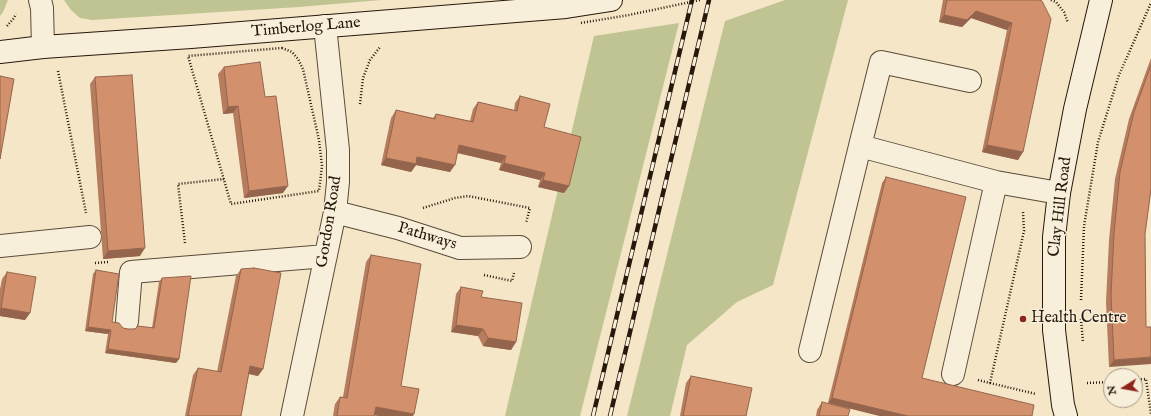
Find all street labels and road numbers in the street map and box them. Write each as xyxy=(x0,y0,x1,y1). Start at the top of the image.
street label: Timberlog Lane xyxy=(251,14,361,42)
street label: Clay Hill Road xyxy=(1045,156,1077,258)
street label: Gordon Road xyxy=(313,175,347,269)
street label: Pathways xyxy=(395,219,459,255)

